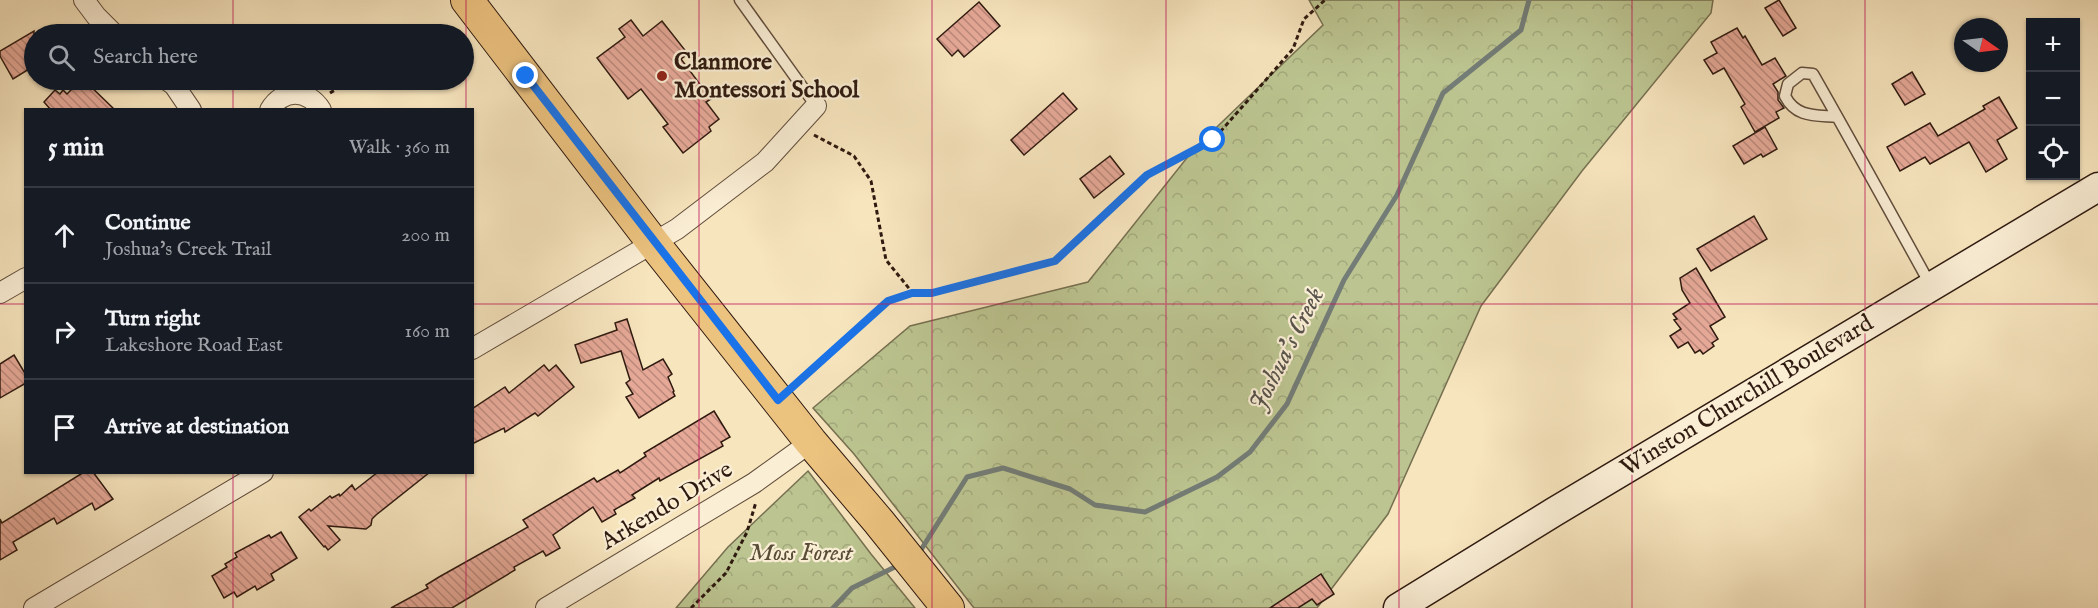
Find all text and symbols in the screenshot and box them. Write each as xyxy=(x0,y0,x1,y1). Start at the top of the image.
north arrow xyxy=(1954,18,2008,72)
map controls xyxy=(2026,18,2080,180)
button: + xyxy=(2026,18,2080,72)
search box xyxy=(24,24,474,90)
icon: search xyxy=(45,41,78,74)
text: Search here xyxy=(93,43,198,71)
place label: Clanmore Montessori School xyxy=(674,47,859,106)
route end xyxy=(512,62,538,88)
marker: Clanmore Montessori School xyxy=(655,69,669,83)
button: − xyxy=(2026,72,2080,126)
route start xyxy=(1199,126,1225,152)
button: locate xyxy=(2026,126,2080,180)
text: 5 min xyxy=(48,131,104,164)
text: Walk · 360 m xyxy=(349,135,450,160)
text: Continue xyxy=(105,209,191,237)
icon: ahead xyxy=(48,219,81,252)
text: 200 m xyxy=(401,223,450,248)
text: Joshua's Creek Trail xyxy=(105,237,272,262)
water label: Joshua's Creek xyxy=(1242,282,1332,416)
text: Turn right xyxy=(105,305,200,333)
street label: Winston Churchill Boulevard xyxy=(1615,308,1879,484)
icon: right xyxy=(48,315,81,348)
text: 160 m xyxy=(404,319,450,344)
text: Lakeshore Road East xyxy=(105,333,283,358)
icon: arrive xyxy=(48,411,81,444)
text: Arrive at destination xyxy=(105,413,289,441)
street label: Arkendo Drive xyxy=(595,455,739,558)
park label: Moss Forest xyxy=(749,538,854,569)

